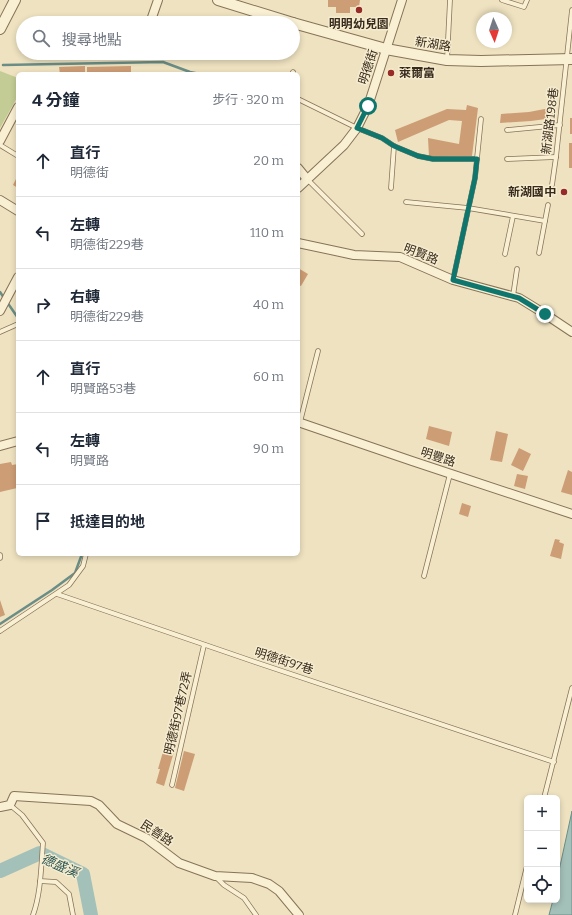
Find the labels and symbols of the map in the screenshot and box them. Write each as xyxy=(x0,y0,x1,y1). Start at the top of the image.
marker: 明明幼兒園 xyxy=(354,5,364,15)
north arrow xyxy=(476,12,512,48)
place label: 明明幼兒園 xyxy=(329,17,389,31)
street label: 新湖路 xyxy=(414,34,452,54)
street label: 明德街 xyxy=(356,48,380,86)
place label: 萊爾富 xyxy=(399,66,435,80)
marker: 萊爾富 xyxy=(386,68,396,78)
street label: 新湖路198巷 xyxy=(539,87,561,155)
route start xyxy=(359,97,377,115)
place label: 新湖國中 xyxy=(508,185,556,199)
marker: 新湖國中 xyxy=(559,187,569,197)
street label: 明賢路 xyxy=(402,241,440,267)
route end xyxy=(536,305,554,323)
street label: 明豐路 xyxy=(419,445,457,469)
street label: 明德街97巷 xyxy=(253,645,315,677)
street label: 明德街97巷72弄 xyxy=(162,670,194,756)
street label: 民善路 xyxy=(138,817,176,849)
water label: 德盛溪 xyxy=(39,851,82,881)

